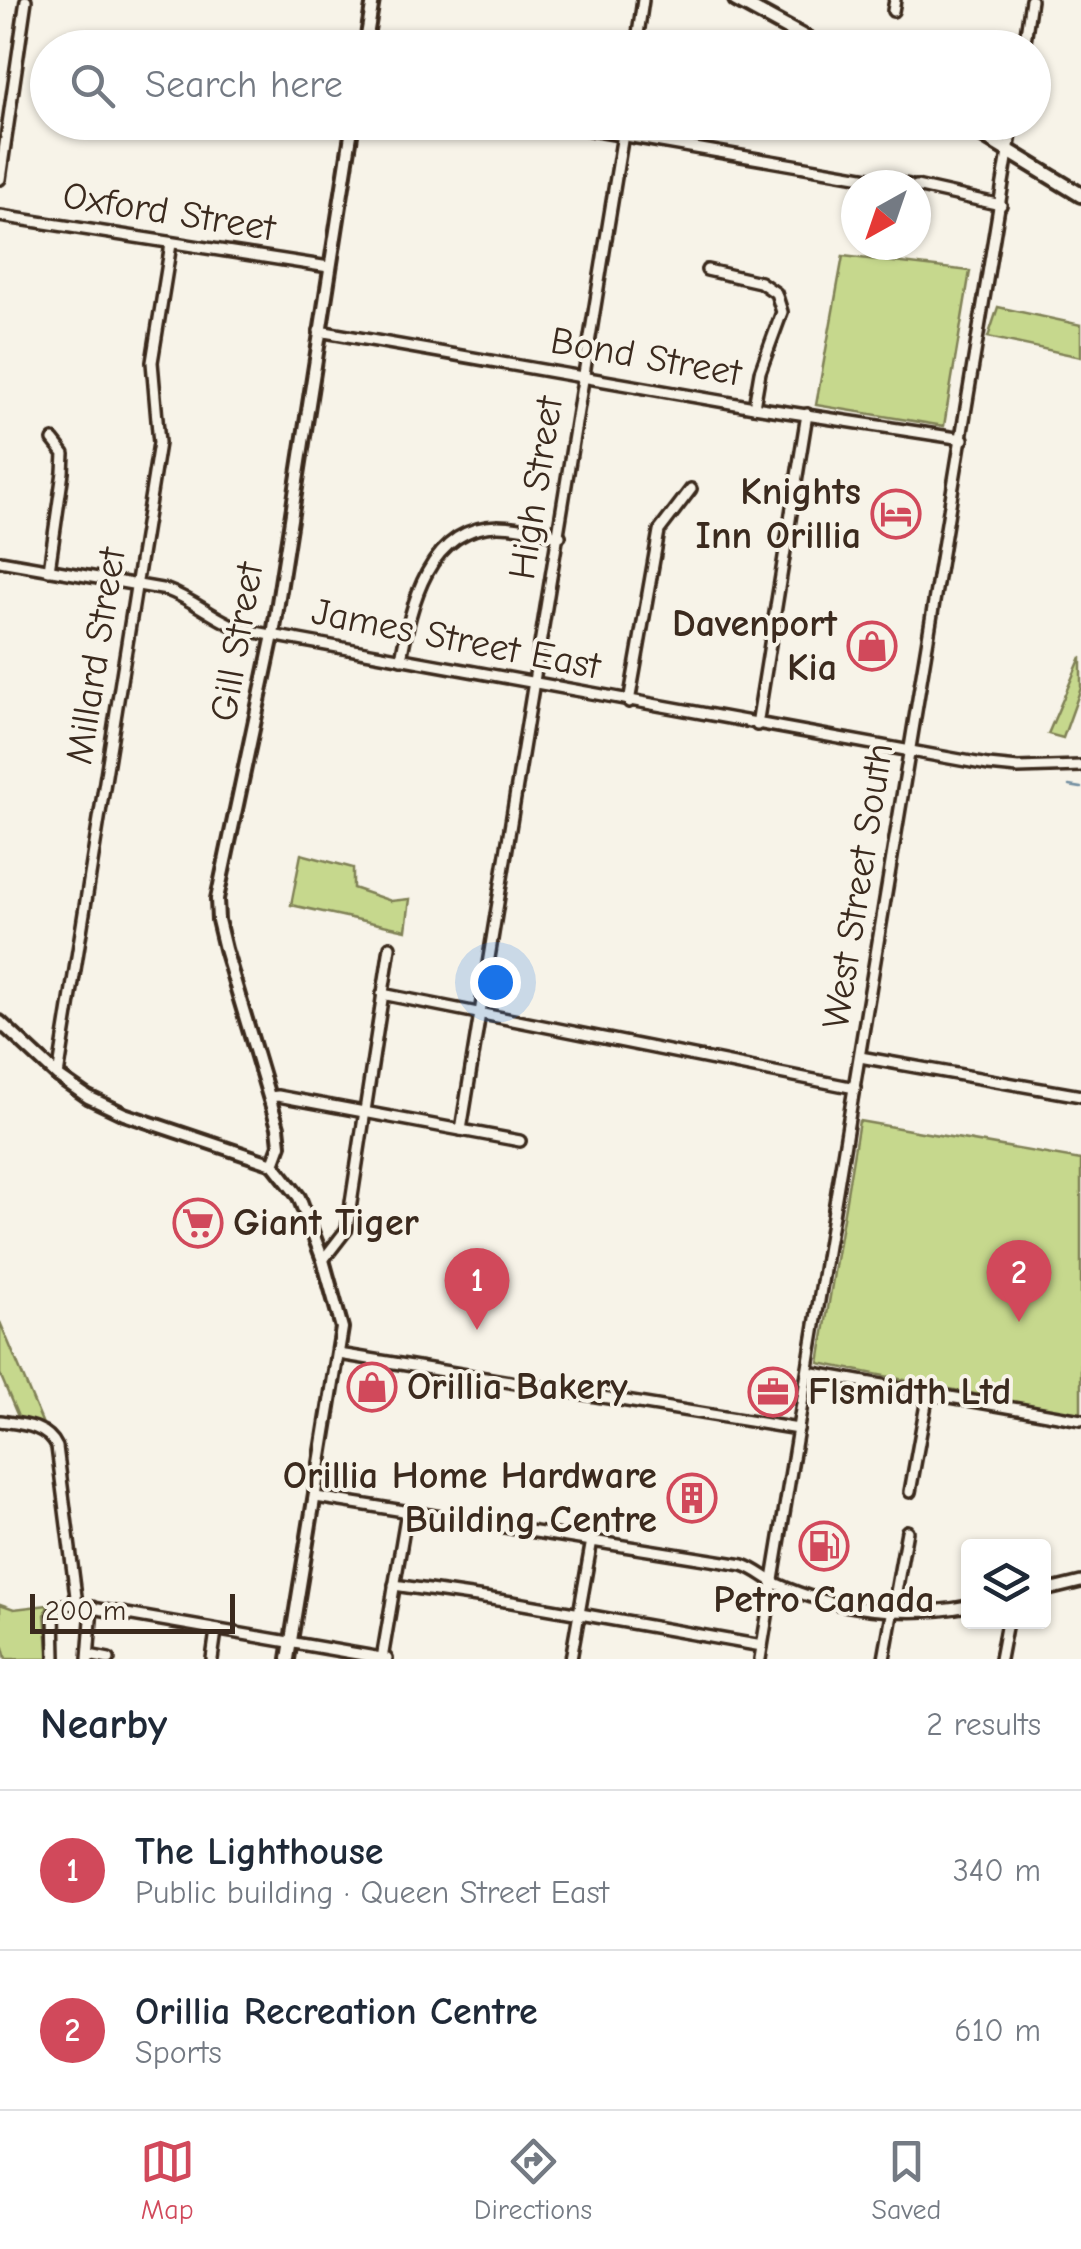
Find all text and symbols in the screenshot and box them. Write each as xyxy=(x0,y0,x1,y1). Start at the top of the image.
search box xyxy=(30,30,1051,140)
icon: search xyxy=(65,58,120,113)
text: Search here xyxy=(145,63,343,107)
north arrow xyxy=(841,170,931,260)
street label: Oxford Street xyxy=(60,174,279,251)
street label: Bond Street xyxy=(547,319,746,396)
street label: High Street xyxy=(500,392,572,583)
place label: Knights Inn Orillia xyxy=(696,470,861,558)
hotel icon: Knights Inn Orillia xyxy=(870,488,922,540)
street label: Millard Street xyxy=(57,543,135,767)
street label: Gill Street xyxy=(201,558,273,725)
street label: James Street East xyxy=(308,589,605,689)
place label: Davenport Kia xyxy=(672,602,838,690)
shop icon: Davenport Kia xyxy=(846,620,898,672)
street label: West Street South xyxy=(814,740,902,1032)
your location xyxy=(470,957,521,1008)
supermarket icon: Giant Tiger xyxy=(172,1197,224,1249)
place label: Giant Tiger xyxy=(233,1201,420,1245)
pin: 2 xyxy=(986,1240,1052,1322)
pin: 1 xyxy=(444,1248,510,1330)
shop icon: Orillia Bakery xyxy=(346,1361,398,1413)
place label: Orillia Bakery xyxy=(407,1365,628,1409)
office icon: Flsmidth Ltd xyxy=(747,1366,799,1418)
place label: Flsmidth Ltd xyxy=(808,1370,1011,1414)
place label: Orillia Home Hardware Building Centre xyxy=(283,1454,657,1542)
building icon: Orillia Home Hardware Building Centre xyxy=(666,1472,718,1524)
fuel station icon: Petro Canada xyxy=(798,1520,850,1572)
map controls xyxy=(961,1539,1051,1629)
button: layers xyxy=(961,1539,1051,1629)
place label: Petro Canada xyxy=(713,1578,935,1622)
scale bar xyxy=(30,1589,235,1634)
text: 200 m xyxy=(45,1595,126,1627)
text: Nearby xyxy=(40,1700,167,1749)
text: 2 results xyxy=(926,1706,1041,1743)
text: The Lighthouse xyxy=(135,1830,383,1874)
text: 1 xyxy=(66,1852,79,1889)
text: 340 m xyxy=(953,1852,1041,1889)
text: Public building · Queen Street East xyxy=(135,1874,609,1911)
text: Orillia Recreation Centre xyxy=(135,1990,538,2034)
text: 2 xyxy=(65,2012,80,2049)
text: 610 m xyxy=(954,2012,1041,2049)
text: Sports xyxy=(135,2034,222,2071)
tab: Map xyxy=(140,2134,195,2226)
tab: Directions xyxy=(474,2134,592,2226)
tab: Saved xyxy=(871,2134,941,2226)

